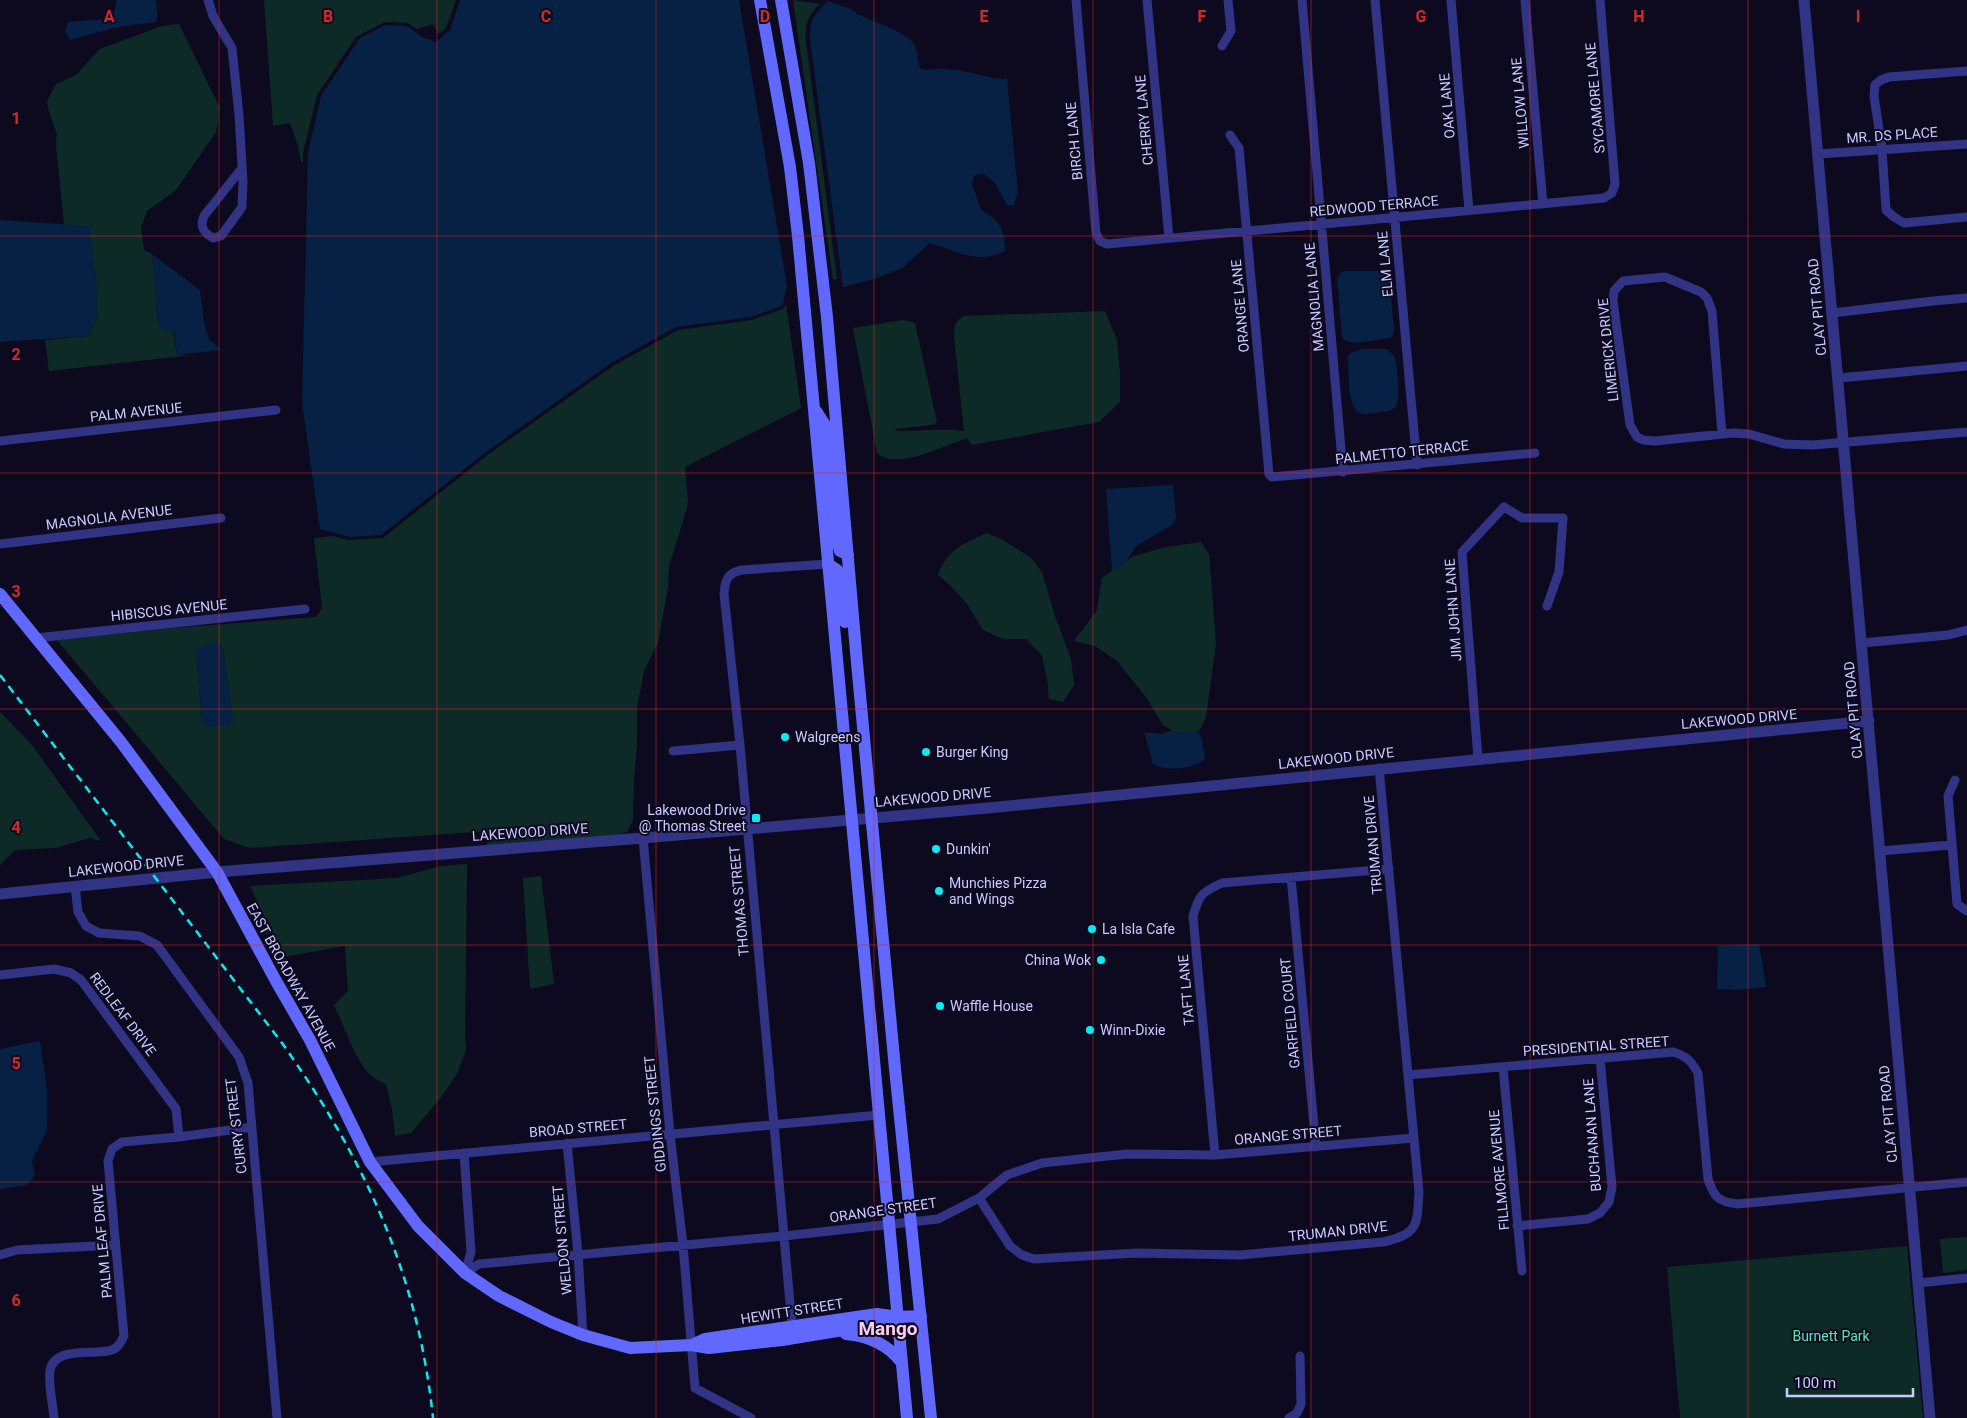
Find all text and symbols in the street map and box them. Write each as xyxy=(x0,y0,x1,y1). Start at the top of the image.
text: A xyxy=(104,7,115,26)
text: B xyxy=(323,7,333,26)
text: C xyxy=(541,7,551,26)
text: D xyxy=(760,7,770,26)
text: E xyxy=(980,7,989,26)
text: F xyxy=(1198,7,1207,26)
text: G xyxy=(1416,7,1427,26)
text: H xyxy=(1633,7,1645,26)
text: I xyxy=(1856,7,1860,26)
street label: SYCAMORE LANE xyxy=(1582,42,1608,154)
street label: WILLOW LANE xyxy=(1508,57,1532,149)
street label: OAK LANE xyxy=(1436,73,1458,139)
street label: CHERRY LANE xyxy=(1132,74,1156,166)
street label: BIRCH LANE xyxy=(1063,101,1085,181)
text: 1 xyxy=(11,109,21,128)
street label: MR. DS PLACE xyxy=(1846,124,1938,146)
street label: REDWOOD TERRACE xyxy=(1309,192,1439,220)
street label: ELM LANE xyxy=(1374,230,1396,298)
street label: MAGNOLIA LANE xyxy=(1301,242,1327,352)
street label: CLAY PIT ROAD xyxy=(1805,258,1829,356)
street label: ORANGE LANE xyxy=(1228,259,1252,353)
street label: LIMERICK DRIVE xyxy=(1595,297,1621,402)
text: 2 xyxy=(11,345,21,364)
street label: PALM AVENUE xyxy=(89,399,183,425)
street label: PALMETTO TERRACE xyxy=(1335,437,1470,467)
street label: MAGNOLIA AVENUE xyxy=(45,501,173,533)
street label: JIM JOHN LANE xyxy=(1441,558,1465,662)
text: 3 xyxy=(11,582,21,601)
street label: HIBISCUS AVENUE xyxy=(110,596,228,624)
street label: CLAY PIT ROAD xyxy=(1841,661,1865,759)
street label: LAKEWOOD DRIVE xyxy=(1680,706,1798,732)
place label: Walgreens xyxy=(795,729,861,745)
marker: Walgreens xyxy=(779,731,791,743)
place label: Burger King xyxy=(936,744,1008,760)
street label: LAKEWOOD DRIVE xyxy=(1277,744,1395,772)
marker: Burger King xyxy=(920,746,932,758)
street label: LAKEWOOD DRIVE xyxy=(874,784,992,810)
street label: TRUMAN DRIVE xyxy=(1361,795,1385,895)
place label: Lakewood Drive @ Thomas Street xyxy=(639,802,746,834)
marker: Lakewood Drive @ Thomas Street xyxy=(750,812,762,824)
text: 4 xyxy=(11,818,21,837)
street label: LAKEWOOD DRIVE xyxy=(471,820,589,844)
place label: Dunkin' xyxy=(946,841,991,857)
marker: Dunkin' xyxy=(930,843,942,855)
street label: THOMAS STREET xyxy=(726,844,752,957)
street label: LAKEWOOD DRIVE xyxy=(67,852,185,880)
place label: Munchies Pizza and Wings xyxy=(949,875,1047,907)
marker: Munchies Pizza and Wings xyxy=(933,885,945,897)
street label: EAST BROADWAY AVENUE xyxy=(244,900,339,1054)
place label: La Isla Cafe xyxy=(1102,921,1175,937)
marker: La Isla Cafe xyxy=(1086,923,1098,935)
place label: China Wok xyxy=(1025,952,1092,968)
marker: China Wok xyxy=(1095,954,1107,966)
street label: TAFT LANE xyxy=(1175,954,1197,1026)
street label: GARFIELD COURT xyxy=(1277,956,1303,1069)
street label: REDLEAF DRIVE xyxy=(86,969,160,1059)
place label: Waffle House xyxy=(950,998,1033,1014)
marker: Waffle House xyxy=(934,1000,946,1012)
place label: Winn-Dixie xyxy=(1100,1022,1166,1038)
marker: Winn-Dixie xyxy=(1084,1024,1096,1036)
street label: PRESIDENTIAL STREET xyxy=(1522,1033,1670,1059)
text: 5 xyxy=(11,1054,21,1073)
street label: GIDDINGS STREET xyxy=(641,1055,669,1173)
street label: CLAY PIT ROAD xyxy=(1876,1065,1900,1163)
street label: CURRY STREET xyxy=(222,1076,250,1175)
street label: BUCHANAN LANE xyxy=(1580,1078,1604,1192)
street label: FILLMORE AVENUE xyxy=(1486,1109,1512,1231)
street label: BROAD STREET xyxy=(528,1116,628,1140)
street label: ORANGE STREET xyxy=(1233,1122,1343,1148)
street label: PALM LEAF DRIVE xyxy=(89,1183,115,1299)
street label: WELDON STREET xyxy=(549,1184,575,1295)
street label: ORANGE STREET xyxy=(828,1194,938,1225)
street label: TRUMAN DRIVE xyxy=(1288,1218,1388,1244)
text: 6 xyxy=(11,1291,21,1310)
street label: HEWITT STREET xyxy=(740,1295,845,1327)
district label: Mango xyxy=(858,1317,918,1340)
park label: Burnett Park xyxy=(1792,1328,1870,1344)
scale bar xyxy=(1787,1366,1913,1398)
text: 100 m xyxy=(1794,1374,1836,1392)

